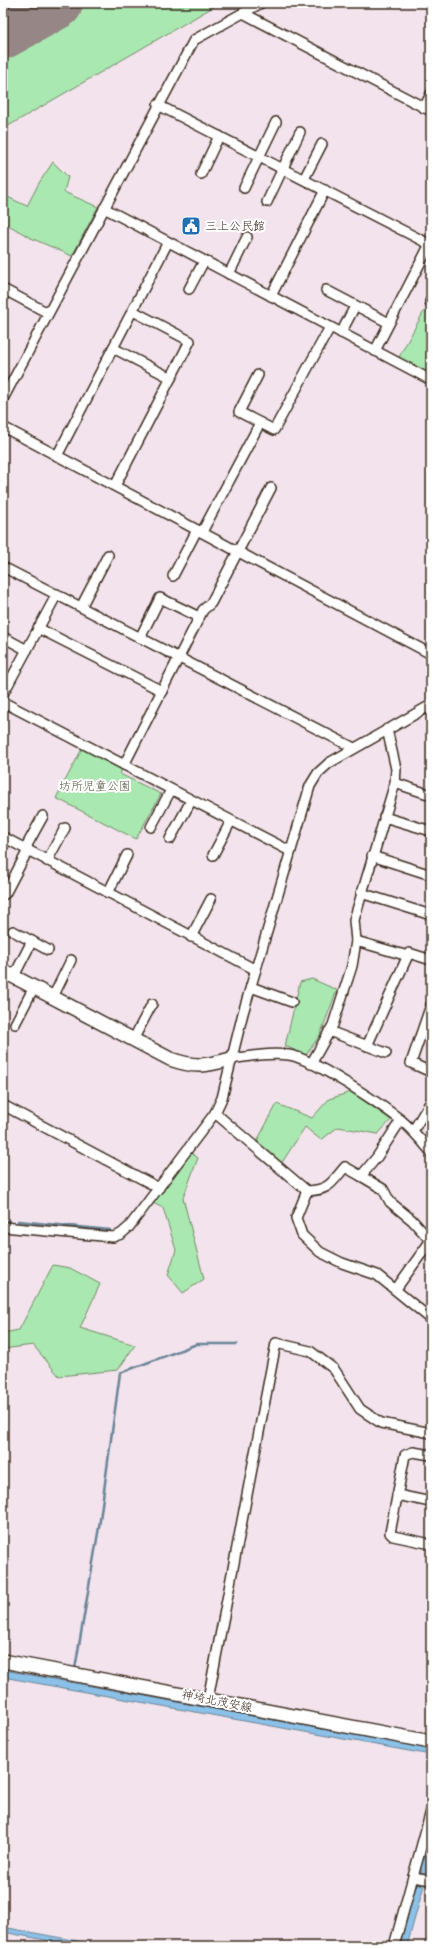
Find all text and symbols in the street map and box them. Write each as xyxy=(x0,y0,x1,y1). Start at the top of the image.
public building icon: 三上公民館 xyxy=(180,215,202,237)
place label: 三上公民館 xyxy=(205,218,265,234)
park label: 坊所児童公園 xyxy=(59,778,131,794)
street label: 神埼北茂安線 xyxy=(180,1686,254,1716)

